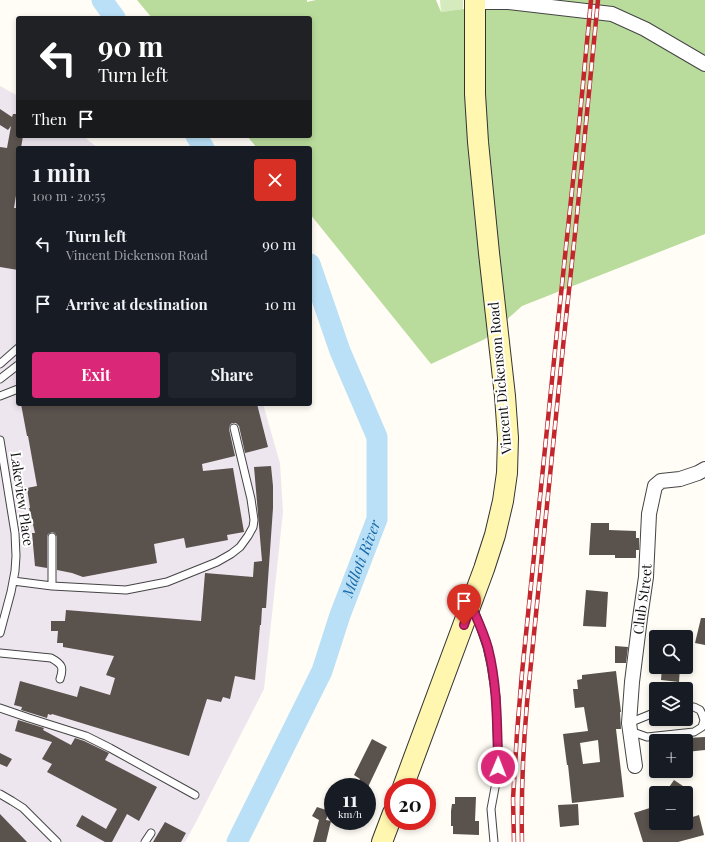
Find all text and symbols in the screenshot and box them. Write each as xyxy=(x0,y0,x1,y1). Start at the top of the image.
text: 90 m xyxy=(98,27,163,64)
icon: left xyxy=(32,32,84,84)
text: Turn left xyxy=(98,63,168,87)
icon: arrive xyxy=(75,108,97,130)
text: Then xyxy=(32,109,67,129)
text: 1 min xyxy=(32,156,91,188)
button: close xyxy=(254,159,296,201)
text: 100 m · 20:55 xyxy=(32,187,105,204)
text: Turn left xyxy=(66,226,127,246)
icon: left xyxy=(32,233,54,255)
text: 90 m xyxy=(262,234,296,254)
text: Vincent Dickenson Road xyxy=(66,246,208,263)
icon: arrive xyxy=(32,293,54,315)
text: Arrive at destination xyxy=(66,294,208,314)
text: 10 m xyxy=(264,294,296,314)
street label: Vincent Dickenson Road xyxy=(483,301,516,456)
button: Exit xyxy=(32,352,160,398)
button: Share xyxy=(168,352,296,398)
street label: Lakeview Place xyxy=(7,451,38,547)
water label: Mdloti River xyxy=(336,517,385,601)
street label: Club Street xyxy=(628,563,656,635)
pin xyxy=(447,584,481,625)
icon: arrive xyxy=(453,590,475,612)
map controls xyxy=(649,630,693,830)
button: search xyxy=(649,630,693,674)
button: layers xyxy=(649,682,693,726)
button: + xyxy=(649,734,693,778)
position arrow xyxy=(477,746,519,788)
speed limit sign: 20 xyxy=(384,778,436,830)
text: 11 xyxy=(342,785,358,812)
button: − xyxy=(649,786,693,830)
text: km/h xyxy=(338,807,362,821)

